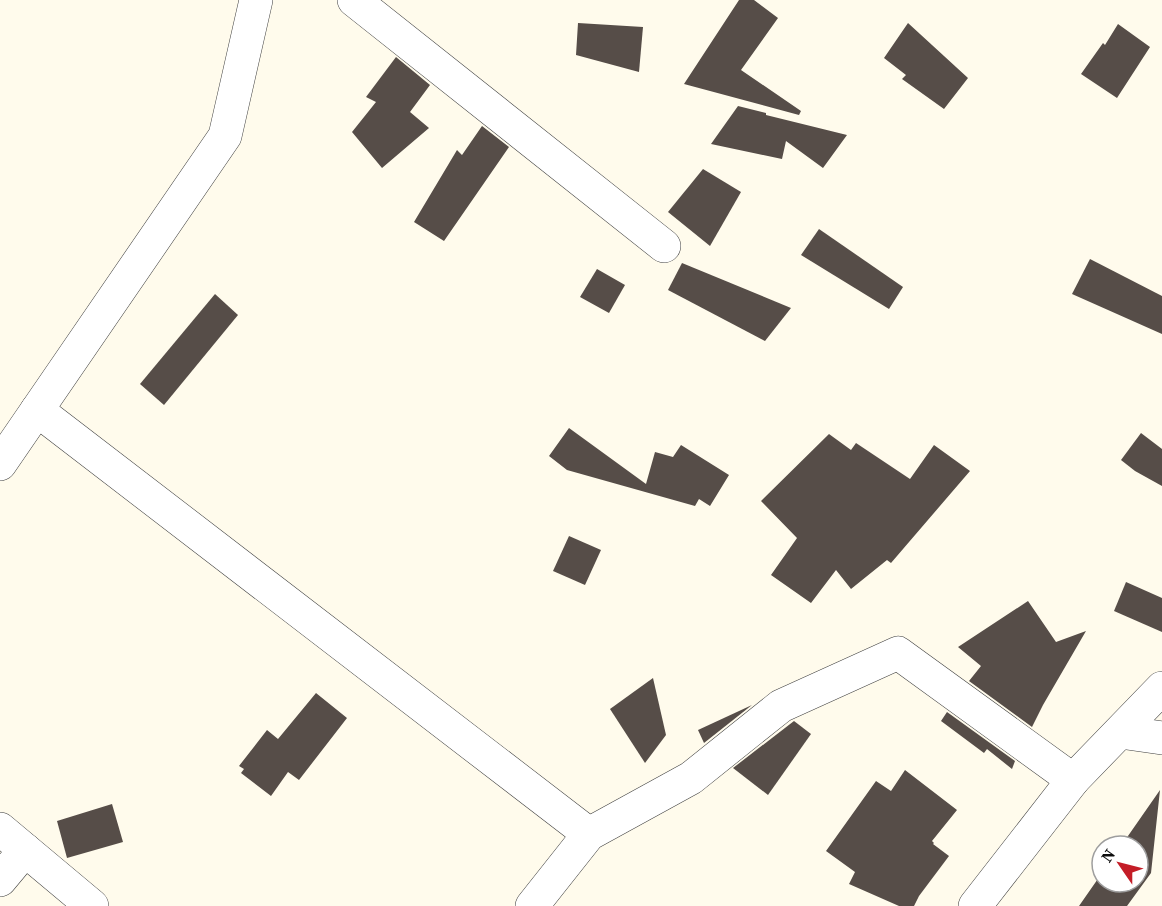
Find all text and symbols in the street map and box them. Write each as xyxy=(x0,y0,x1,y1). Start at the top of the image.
north arrow xyxy=(1090,834,1150,894)
text: N xyxy=(1095,844,1120,866)

